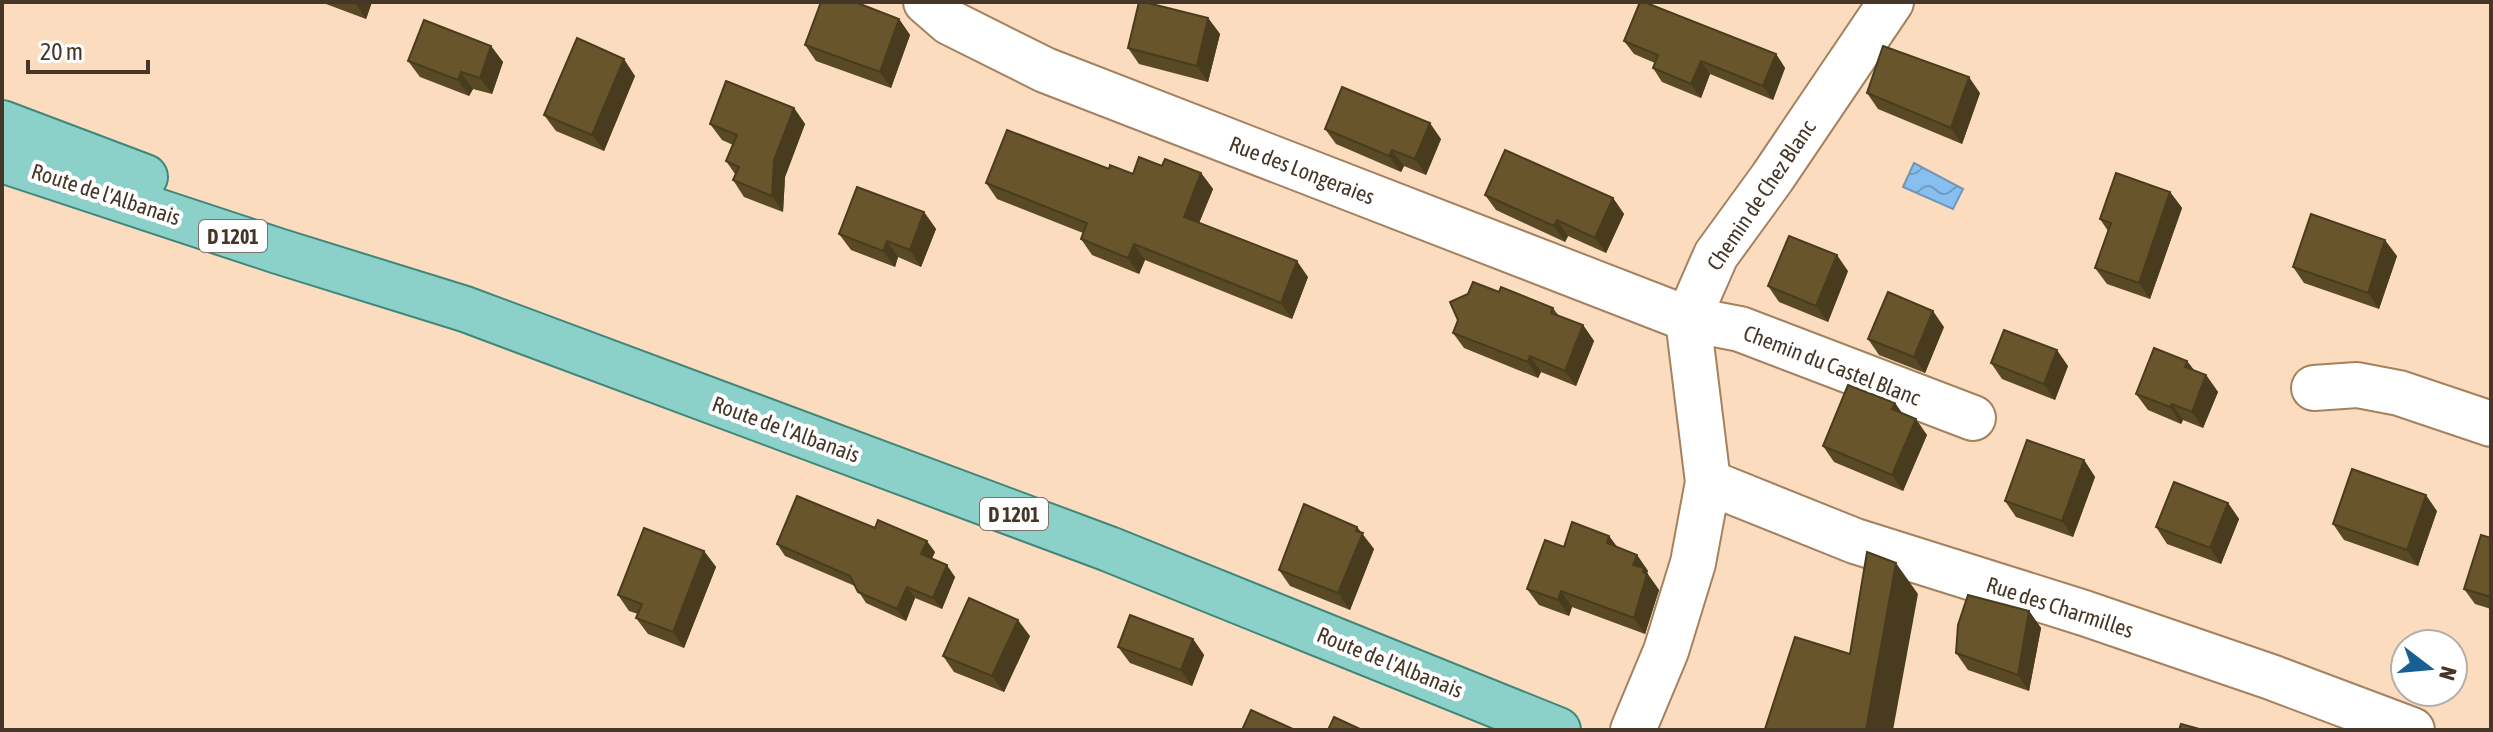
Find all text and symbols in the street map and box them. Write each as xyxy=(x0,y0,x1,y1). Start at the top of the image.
scale bar xyxy=(28,24,148,74)
text: 20 m xyxy=(40,38,83,65)
street label: Chemin de Chez Blanc xyxy=(1701,114,1821,275)
street label: Rue des Longeraies xyxy=(1226,130,1379,210)
street label: Route de l'Albanais xyxy=(28,158,184,230)
road number: D 1201 xyxy=(199,220,267,252)
street label: Chemin du Castel Blanc xyxy=(1740,319,1925,411)
street label: Route de l'Albanais xyxy=(709,390,863,468)
road number: D 1201 xyxy=(980,498,1048,530)
street label: Rue des Charmilles xyxy=(1983,571,2137,643)
street label: Route de l'Albanais xyxy=(1313,621,1467,703)
north arrow xyxy=(2389,628,2469,708)
text: N xyxy=(2434,664,2463,683)

